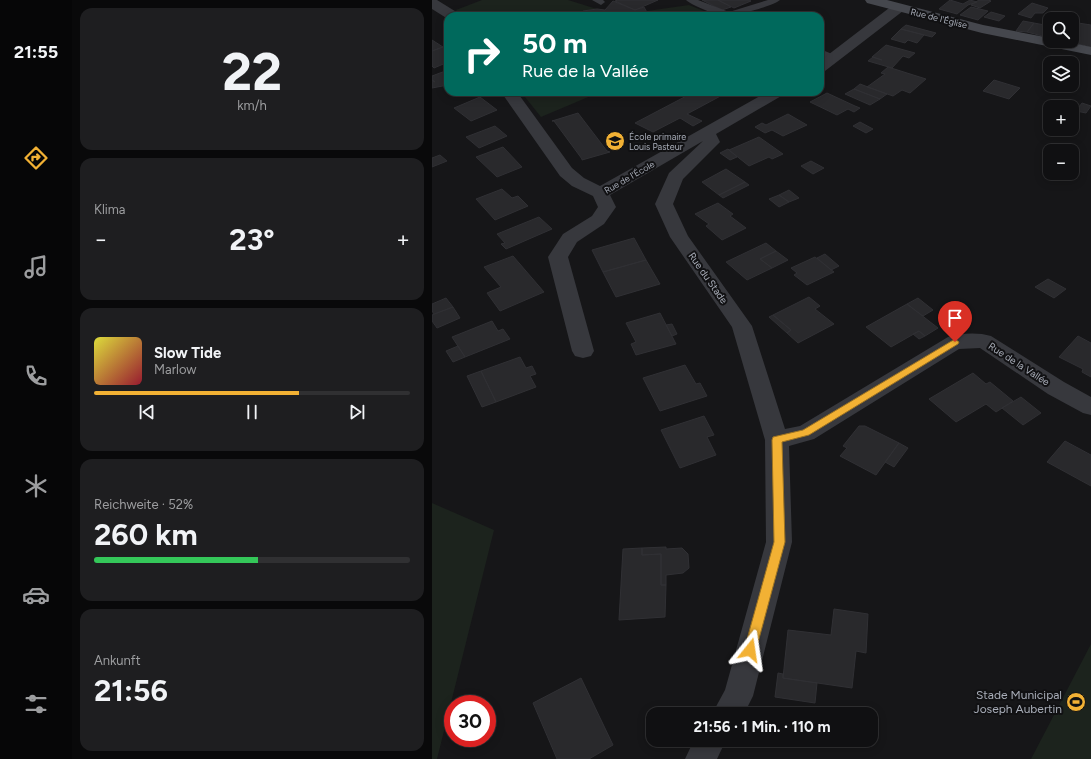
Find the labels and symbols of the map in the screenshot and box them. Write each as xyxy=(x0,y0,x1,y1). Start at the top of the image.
street label: Rue de l'Église xyxy=(910,6,968,30)
school or university icon: École primaire Louis Pasteur xyxy=(604,130,626,152)
place label: École primaire Louis Pasteur xyxy=(629,131,686,152)
street label: Rue de l'École xyxy=(602,158,656,196)
street label: Rue du Stade xyxy=(685,250,731,307)
pin xyxy=(938,301,972,342)
street label: Rue de la Vallée xyxy=(986,339,1052,389)
position arrow xyxy=(729,629,771,671)
place label: Stade Municipal Joseph Aubertin xyxy=(973,688,1062,716)
sports icon: Stade Municipal Joseph Aubertin xyxy=(1065,691,1087,713)
speed limit sign: 30 xyxy=(444,695,496,747)

